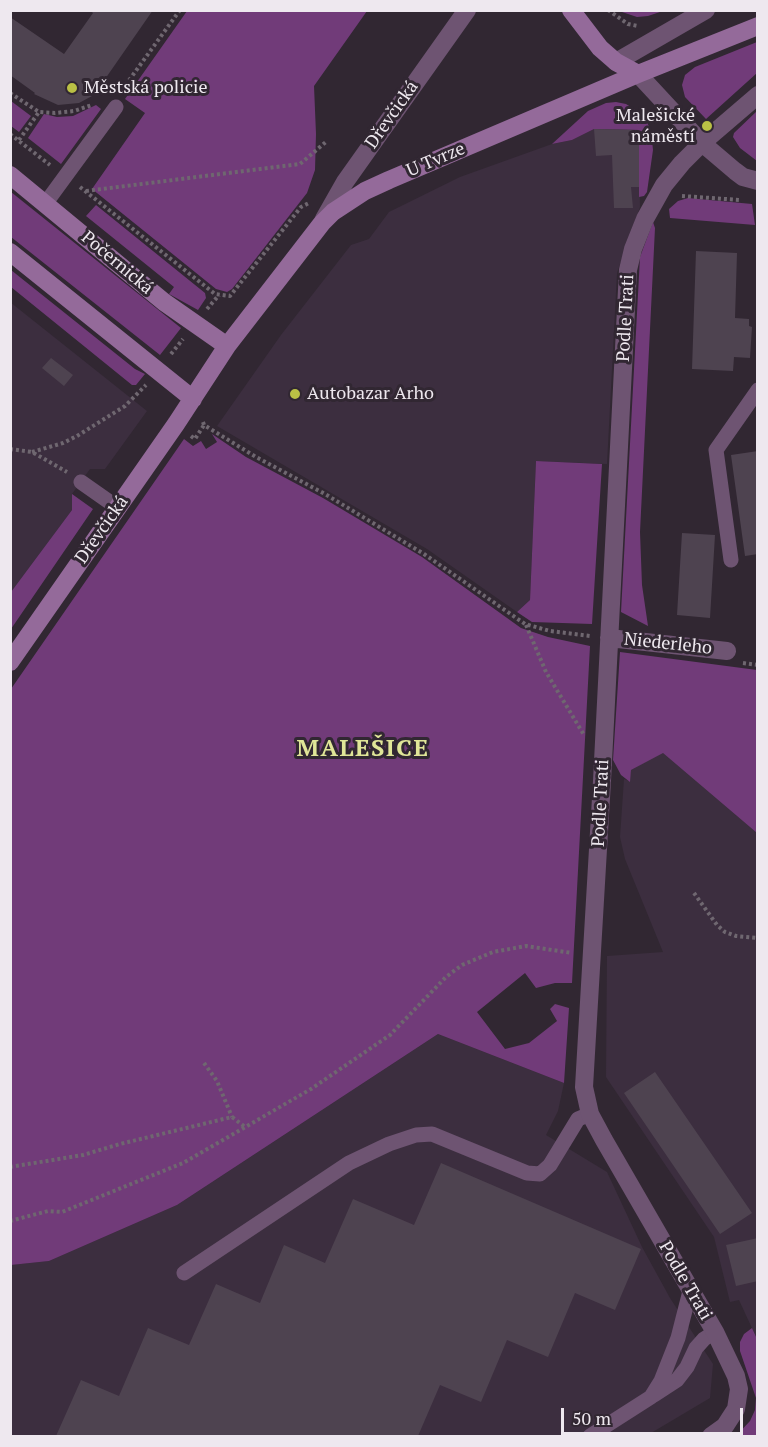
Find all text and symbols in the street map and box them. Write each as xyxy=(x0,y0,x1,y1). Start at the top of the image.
place label: Městská policie xyxy=(84,77,208,99)
street label: Dřevčická xyxy=(361,77,423,153)
marker: Městská policie xyxy=(65,81,79,95)
place label: Malešické náměstí xyxy=(616,105,695,148)
marker: Malešické náměstí xyxy=(700,119,714,133)
street label: U Tvrze xyxy=(404,138,468,182)
street label: Počernická xyxy=(77,227,157,299)
street label: Podle Trati xyxy=(613,274,639,362)
place label: Autobazar Arho xyxy=(307,383,434,405)
marker: Autobazar Arho xyxy=(288,387,302,401)
street label: Dřevčická xyxy=(71,492,133,568)
street label: Niederleho xyxy=(623,629,713,659)
district label: MALEŠICE xyxy=(297,735,429,763)
street label: Podle Trati xyxy=(588,759,614,847)
street label: Podle Trati xyxy=(654,1238,716,1324)
scale bar xyxy=(564,1396,746,1434)
text: 50 m xyxy=(572,1406,611,1430)

